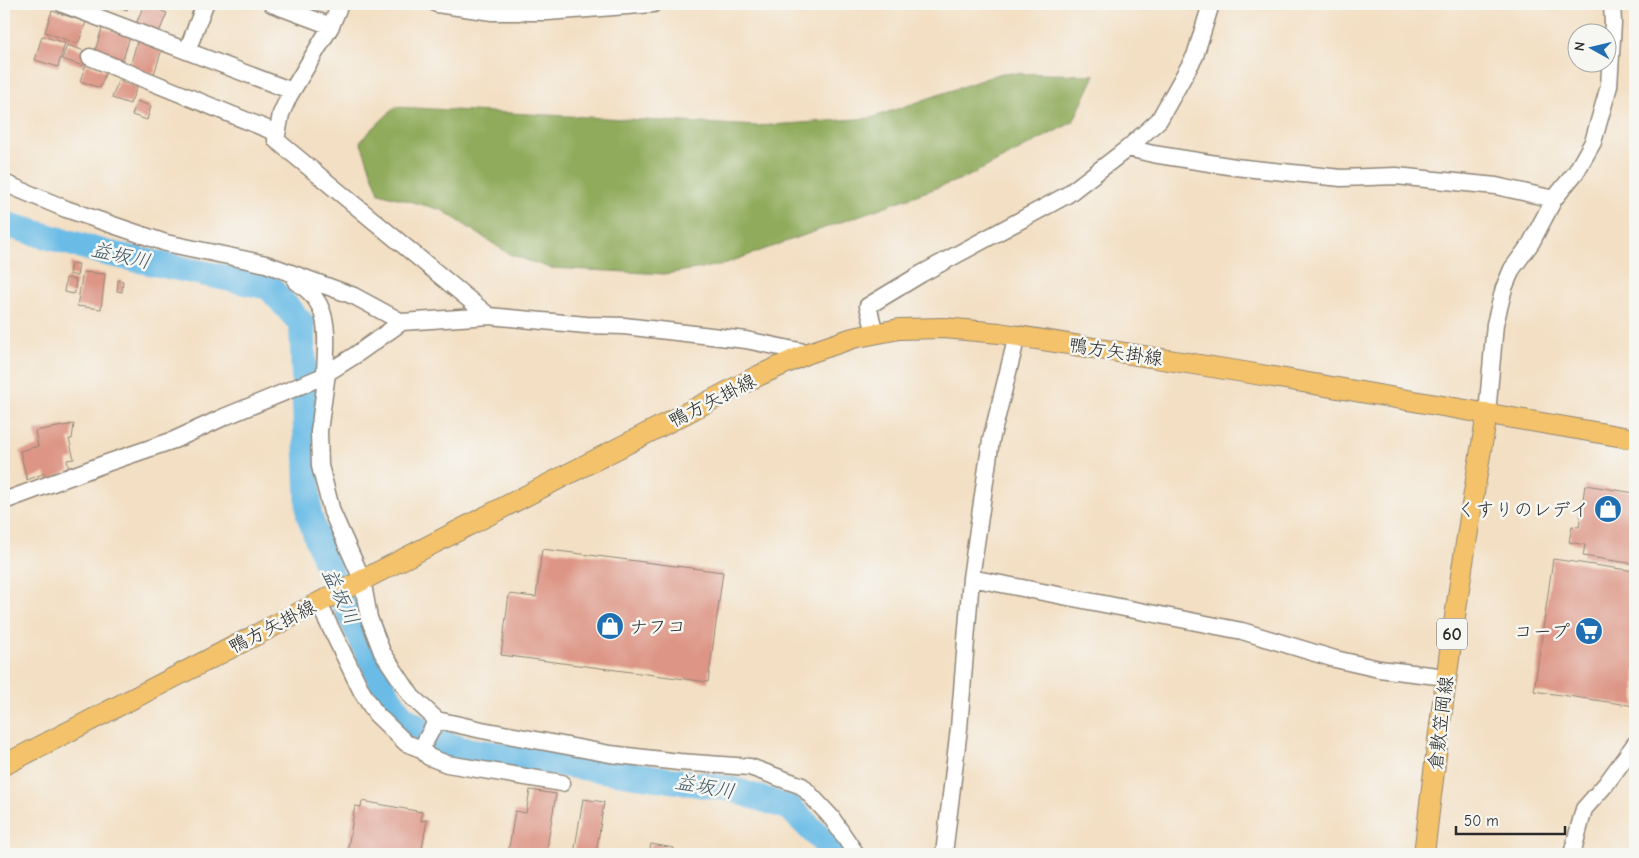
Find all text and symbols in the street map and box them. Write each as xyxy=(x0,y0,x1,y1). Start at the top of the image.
north arrow xyxy=(1566,22,1616,72)
text: N xyxy=(1571,41,1589,52)
water label: 益坂川 xyxy=(89,238,153,273)
street label: 鴨方矢掛線 xyxy=(1067,334,1164,370)
street label: 鴨方矢掛線 xyxy=(665,370,760,432)
shop icon: くすりのレデイ xyxy=(1593,494,1623,524)
place label: くすりのレデイ xyxy=(1457,499,1589,521)
water label: 益坂川 xyxy=(317,564,364,628)
street label: 鴨方矢掛線 xyxy=(225,596,320,658)
shop icon: ナフコ xyxy=(595,611,625,641)
place label: ナフコ xyxy=(629,616,686,638)
supermarket icon: コープ xyxy=(1574,616,1604,646)
road number: 60 xyxy=(1437,618,1467,650)
place label: コープ xyxy=(1514,621,1570,643)
street label: 倉敷笠岡線 xyxy=(1424,675,1458,772)
water label: 益坂川 xyxy=(673,770,736,803)
scale bar xyxy=(1456,803,1565,835)
text: 50 m xyxy=(1464,812,1499,830)

